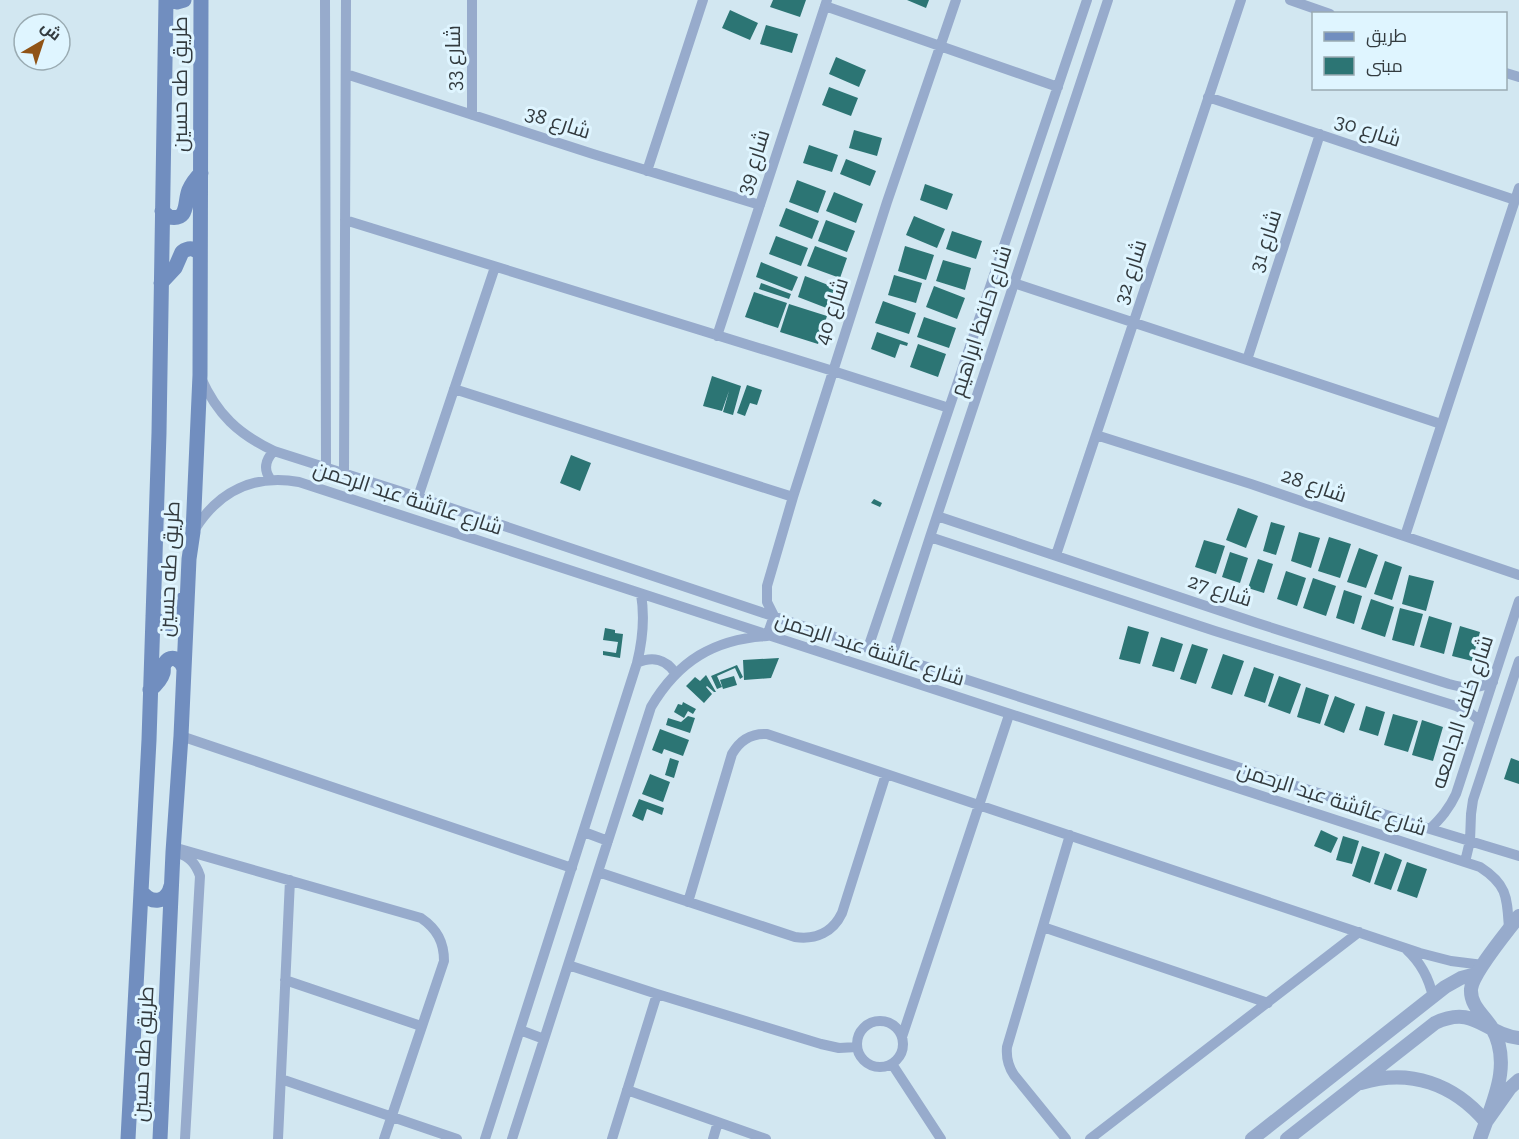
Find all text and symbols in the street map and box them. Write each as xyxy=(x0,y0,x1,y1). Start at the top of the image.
north arrow xyxy=(12,12,72,72)
legend xyxy=(1312,12,1507,90)
street label: طريق طه حسين xyxy=(167,16,193,152)
text: ش xyxy=(37,17,65,45)
street label: شارع 33 xyxy=(440,25,467,91)
text: طريق xyxy=(1366,25,1407,48)
text: مبنى xyxy=(1366,55,1403,77)
street label: شارع 38 xyxy=(522,99,594,146)
street label: شارع 30 xyxy=(1331,107,1404,154)
street label: شارع 39 xyxy=(730,126,777,198)
street label: شارع 31 xyxy=(1243,207,1288,276)
street label: شارع 32 xyxy=(1107,236,1154,308)
street label: شارع حافظ ابراهيم xyxy=(944,242,1019,400)
street label: شارع 40 xyxy=(808,274,855,348)
street label: شارع عائشة عبد الرحمن xyxy=(310,455,506,542)
street label: شارع 28 xyxy=(1277,462,1350,509)
street label: طريق طه حسين xyxy=(152,500,186,638)
street label: شارع 27 xyxy=(1184,567,1255,614)
street label: شارع عائشة عبد الرحمن xyxy=(772,606,968,693)
street label: شارع خلف الجامعه xyxy=(1425,632,1500,792)
street label: شارع عائشة عبد الرحمن xyxy=(1234,756,1430,843)
street label: طريق طه حسين xyxy=(126,985,160,1123)

